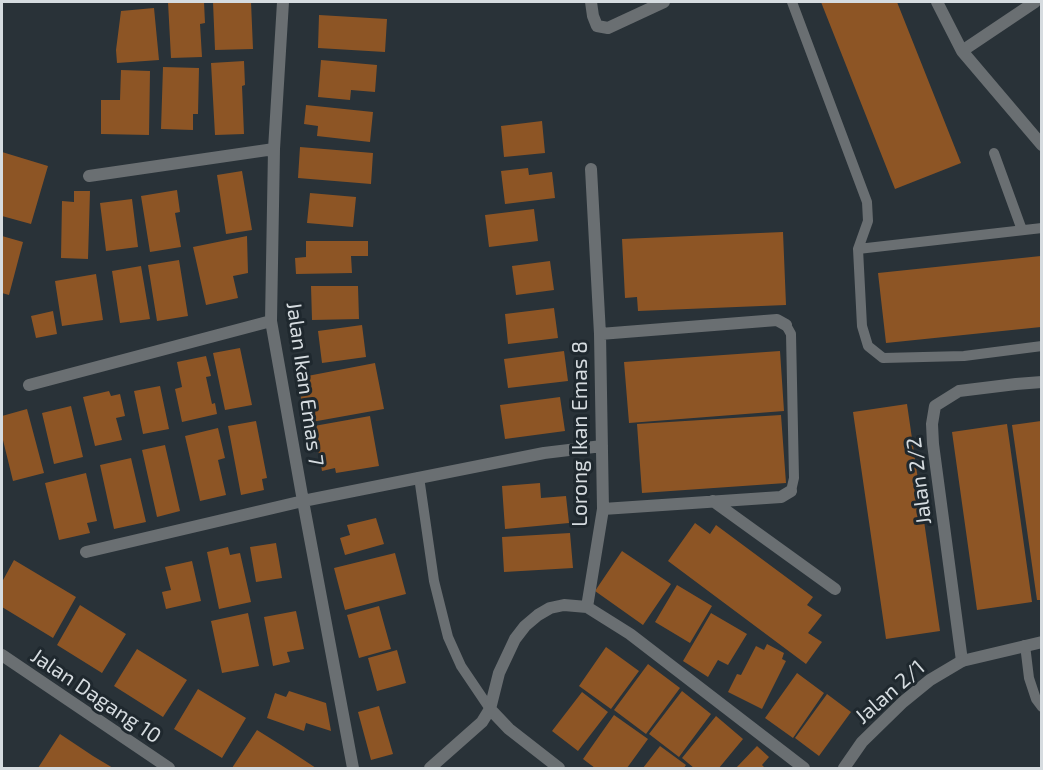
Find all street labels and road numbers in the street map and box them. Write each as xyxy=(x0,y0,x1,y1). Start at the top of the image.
street label: Jalan Ikan Emas 7 xyxy=(281,300,329,468)
street label: Lorong Ikan Emas 8 xyxy=(567,341,593,527)
street label: Jalan 2/2 xyxy=(901,436,937,526)
street label: Jalan Dagang 10 xyxy=(26,643,166,749)
street label: Jalan 2/1 xyxy=(850,655,930,729)

